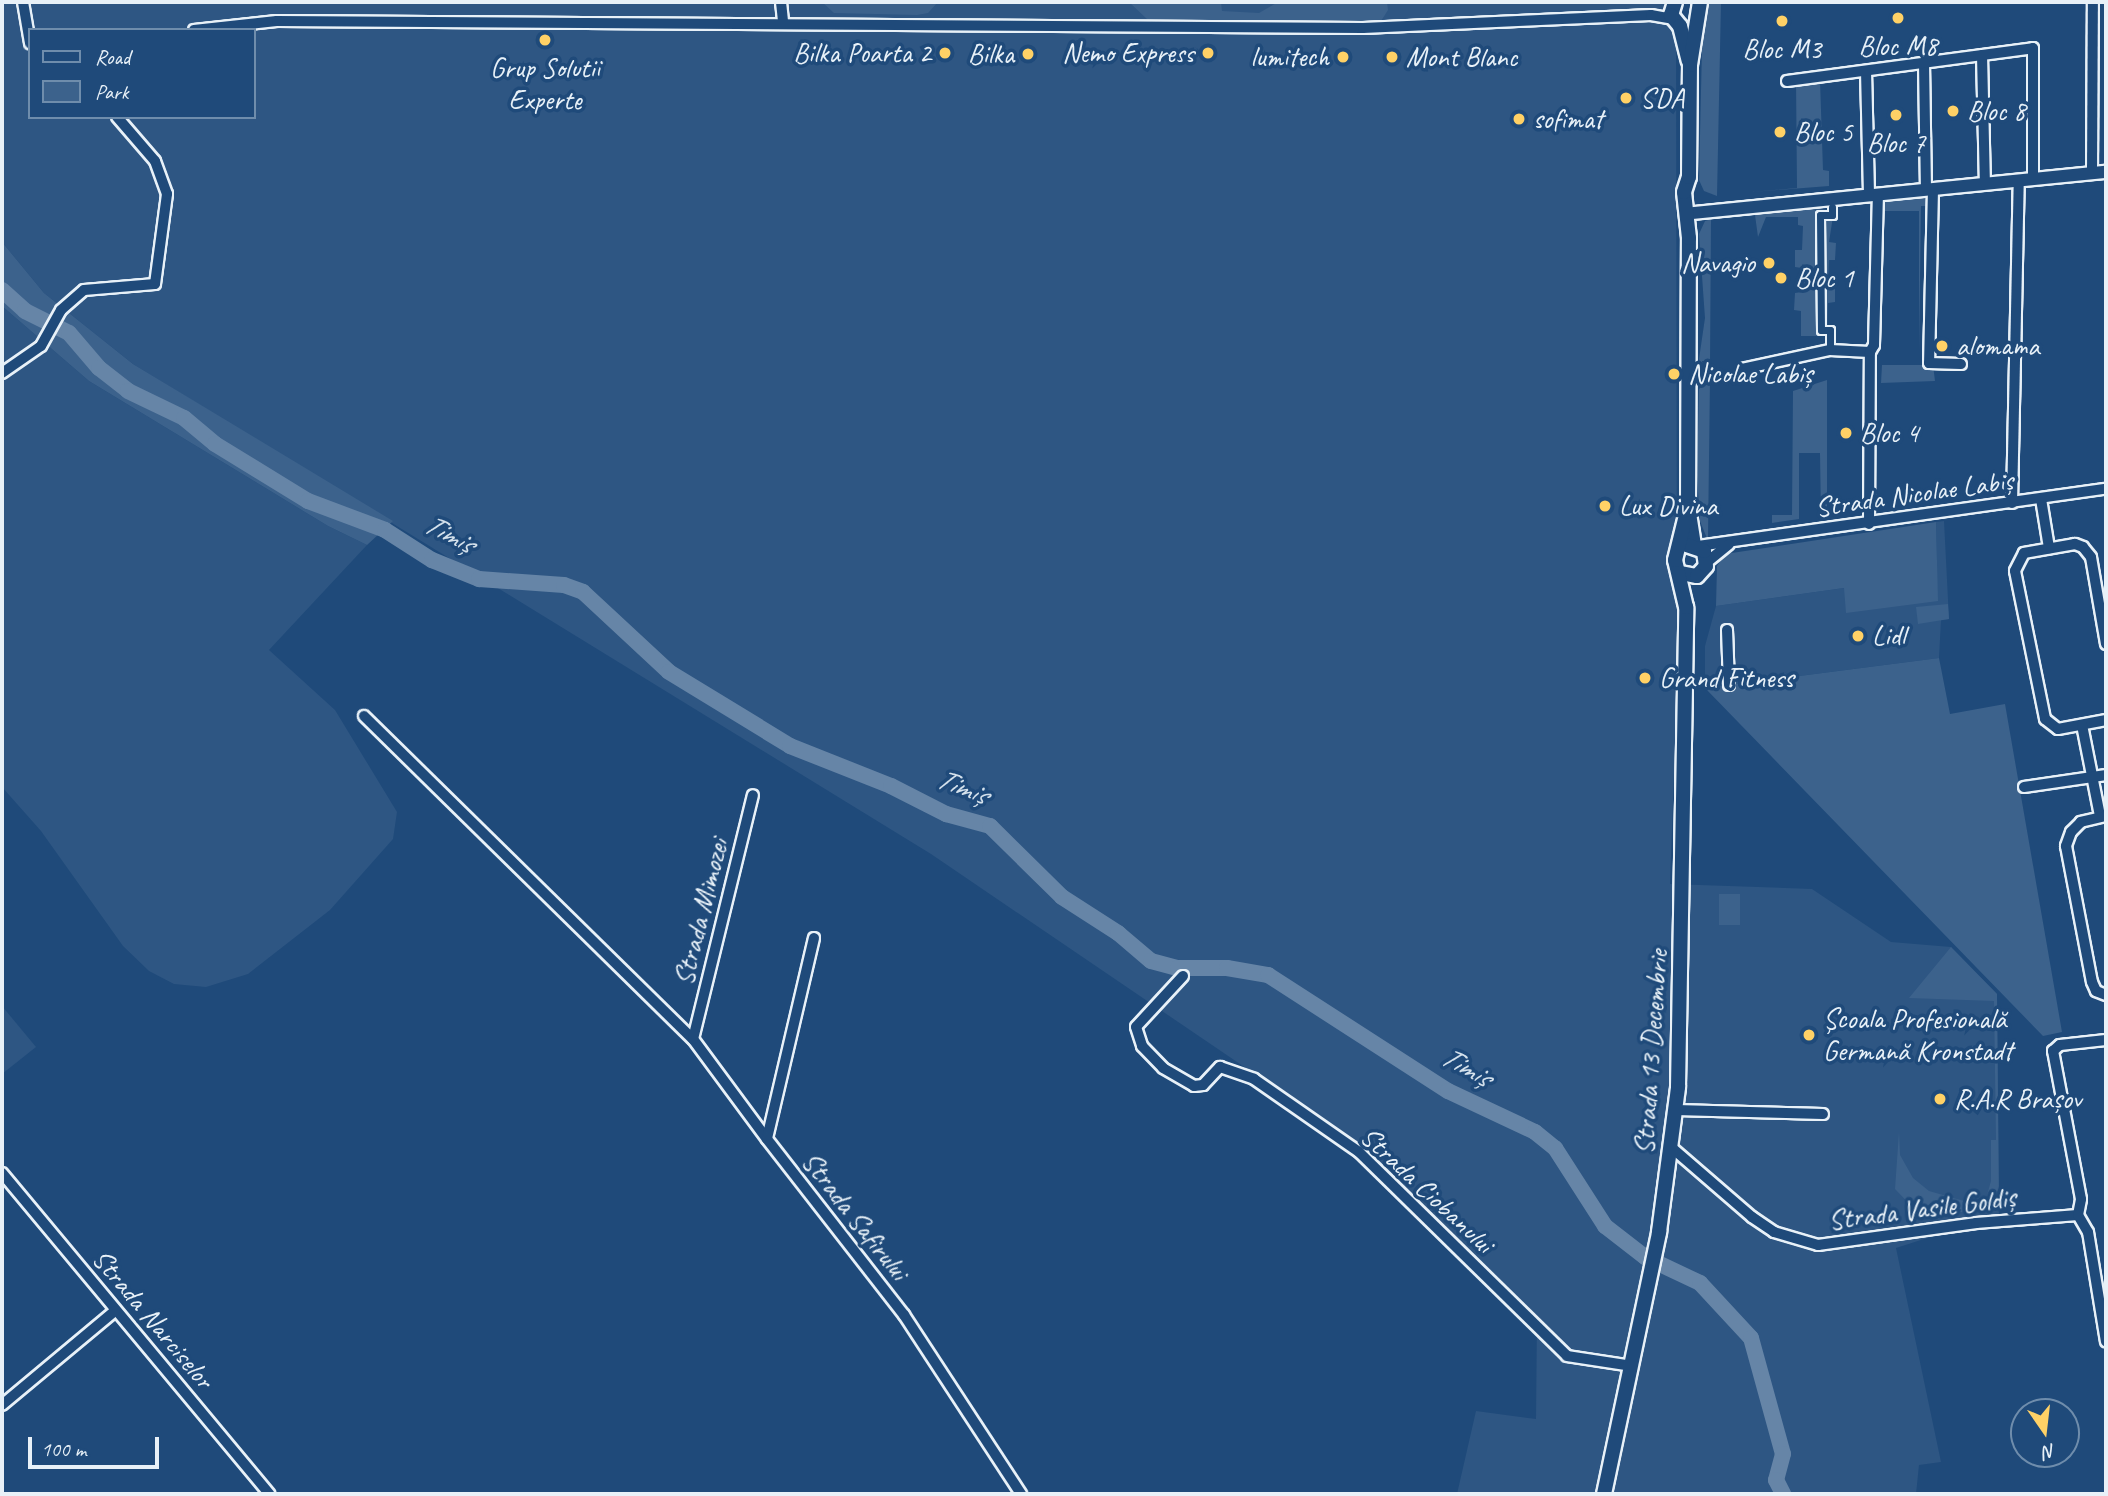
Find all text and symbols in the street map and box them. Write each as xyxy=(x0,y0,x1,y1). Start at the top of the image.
marker: Bloc M8 xyxy=(1890,10,1906,26)
marker: Bloc M3 xyxy=(1774,13,1790,29)
legend xyxy=(28,28,256,119)
place label: Bloc M8 xyxy=(1859,29,1937,63)
marker: Grup Solutii Experte xyxy=(537,32,553,48)
place label: Bloc M3 xyxy=(1743,32,1821,66)
place label: Bilka Poarta 2 xyxy=(795,36,931,70)
place label: Nemo Express xyxy=(1062,36,1194,70)
place label: Bilka xyxy=(968,37,1014,71)
place label: lumitech xyxy=(1251,40,1329,74)
place label: Mont Blanc xyxy=(1406,40,1520,74)
text: Road xyxy=(95,44,130,70)
marker: Bilka Poarta 2 xyxy=(937,45,953,61)
marker: Nemo Express xyxy=(1200,45,1216,61)
marker: Bilka xyxy=(1020,46,1036,62)
marker: lumitech xyxy=(1335,49,1351,65)
marker: Mont Blanc xyxy=(1384,49,1400,65)
place label: Grup Solutii Experte xyxy=(490,51,600,117)
text: Park xyxy=(95,79,128,105)
place label: SDA xyxy=(1640,81,1684,115)
marker: SDA xyxy=(1618,90,1634,106)
place label: Bloc 8 xyxy=(1967,94,2026,128)
place label: sofimat xyxy=(1533,102,1603,136)
marker: Bloc 8 xyxy=(1945,103,1961,119)
marker: Bloc 7 xyxy=(1888,107,1904,123)
marker: sofimat xyxy=(1511,111,1527,127)
place label: Bloc 5 xyxy=(1794,115,1853,149)
marker: Bloc 5 xyxy=(1772,124,1788,140)
place label: Bloc 7 xyxy=(1867,126,1925,160)
place label: Navagio xyxy=(1681,246,1755,280)
marker: Navagio xyxy=(1761,255,1777,271)
place label: Bloc 1 xyxy=(1795,261,1854,295)
marker: Bloc 1 xyxy=(1773,270,1789,286)
place label: alomama xyxy=(1956,329,2039,363)
marker: alomama xyxy=(1934,338,1950,354)
place label: Nicolae Labiș xyxy=(1688,357,1814,391)
marker: Nicolae Labiș xyxy=(1666,366,1682,382)
place label: Bloc 4 xyxy=(1860,416,1919,450)
marker: Bloc 4 xyxy=(1838,425,1854,441)
street label: Strada Nicolae Labiș xyxy=(1812,463,2016,525)
place label: Lux Divina xyxy=(1619,489,1718,523)
marker: Lux Divina xyxy=(1597,498,1613,514)
water label: Timiș xyxy=(418,505,480,561)
place label: Lidl xyxy=(1872,619,1905,653)
marker: Lidl xyxy=(1850,628,1866,644)
place label: Grand Fitness xyxy=(1659,661,1793,695)
marker: Grand Fitness xyxy=(1637,670,1653,686)
water label: Timiș xyxy=(931,760,993,812)
street label: Strada Mimozei xyxy=(667,836,735,988)
street label: Strada 13 Decembrie xyxy=(1627,949,1675,1155)
place label: Școala Profesională Germană Kronstadt xyxy=(1823,1002,2013,1068)
marker: Școala Profesională Germană Kronstadt xyxy=(1801,1027,1817,1043)
water label: Timiș xyxy=(1435,1038,1497,1094)
place label: R.A.R Brașov xyxy=(1954,1082,2082,1116)
marker: R.A.R Brașov xyxy=(1932,1091,1948,1107)
street label: Strada Ciobanului xyxy=(1353,1120,1501,1260)
street label: Strada Safirului xyxy=(794,1145,916,1287)
street label: Strada Vasile Goldiș xyxy=(1826,1181,2018,1237)
street label: Strada Narciselor xyxy=(85,1242,221,1396)
north arrow xyxy=(2010,1398,2080,1468)
scale bar xyxy=(32,1422,163,1466)
text: 100 m xyxy=(41,1436,86,1462)
text: N xyxy=(2041,1438,2058,1465)

